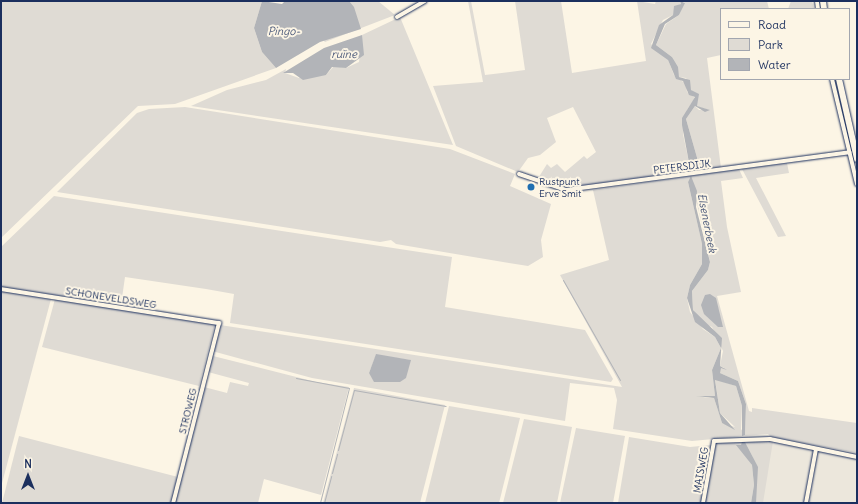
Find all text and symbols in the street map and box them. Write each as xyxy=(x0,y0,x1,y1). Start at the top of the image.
legend xyxy=(720,8,850,80)
text: Road xyxy=(758,17,786,32)
water label: Pingo- xyxy=(268,24,300,38)
text: Park xyxy=(758,37,783,52)
water label: ruïne xyxy=(331,47,357,61)
text: Water xyxy=(758,57,791,72)
street label: PETERSDIJK xyxy=(653,158,711,176)
place label: Rustpunt Erve Smit xyxy=(539,175,581,198)
marker: Rustpunt Erve Smit xyxy=(526,182,536,192)
water label: Elsenerbeek xyxy=(695,192,719,254)
street label: SCHONEVELDSWEG xyxy=(65,285,157,311)
street label: STROWEG xyxy=(177,387,199,435)
street label: MAISWEG xyxy=(691,446,711,494)
north arrow xyxy=(8,456,48,496)
text: N xyxy=(24,457,32,471)

